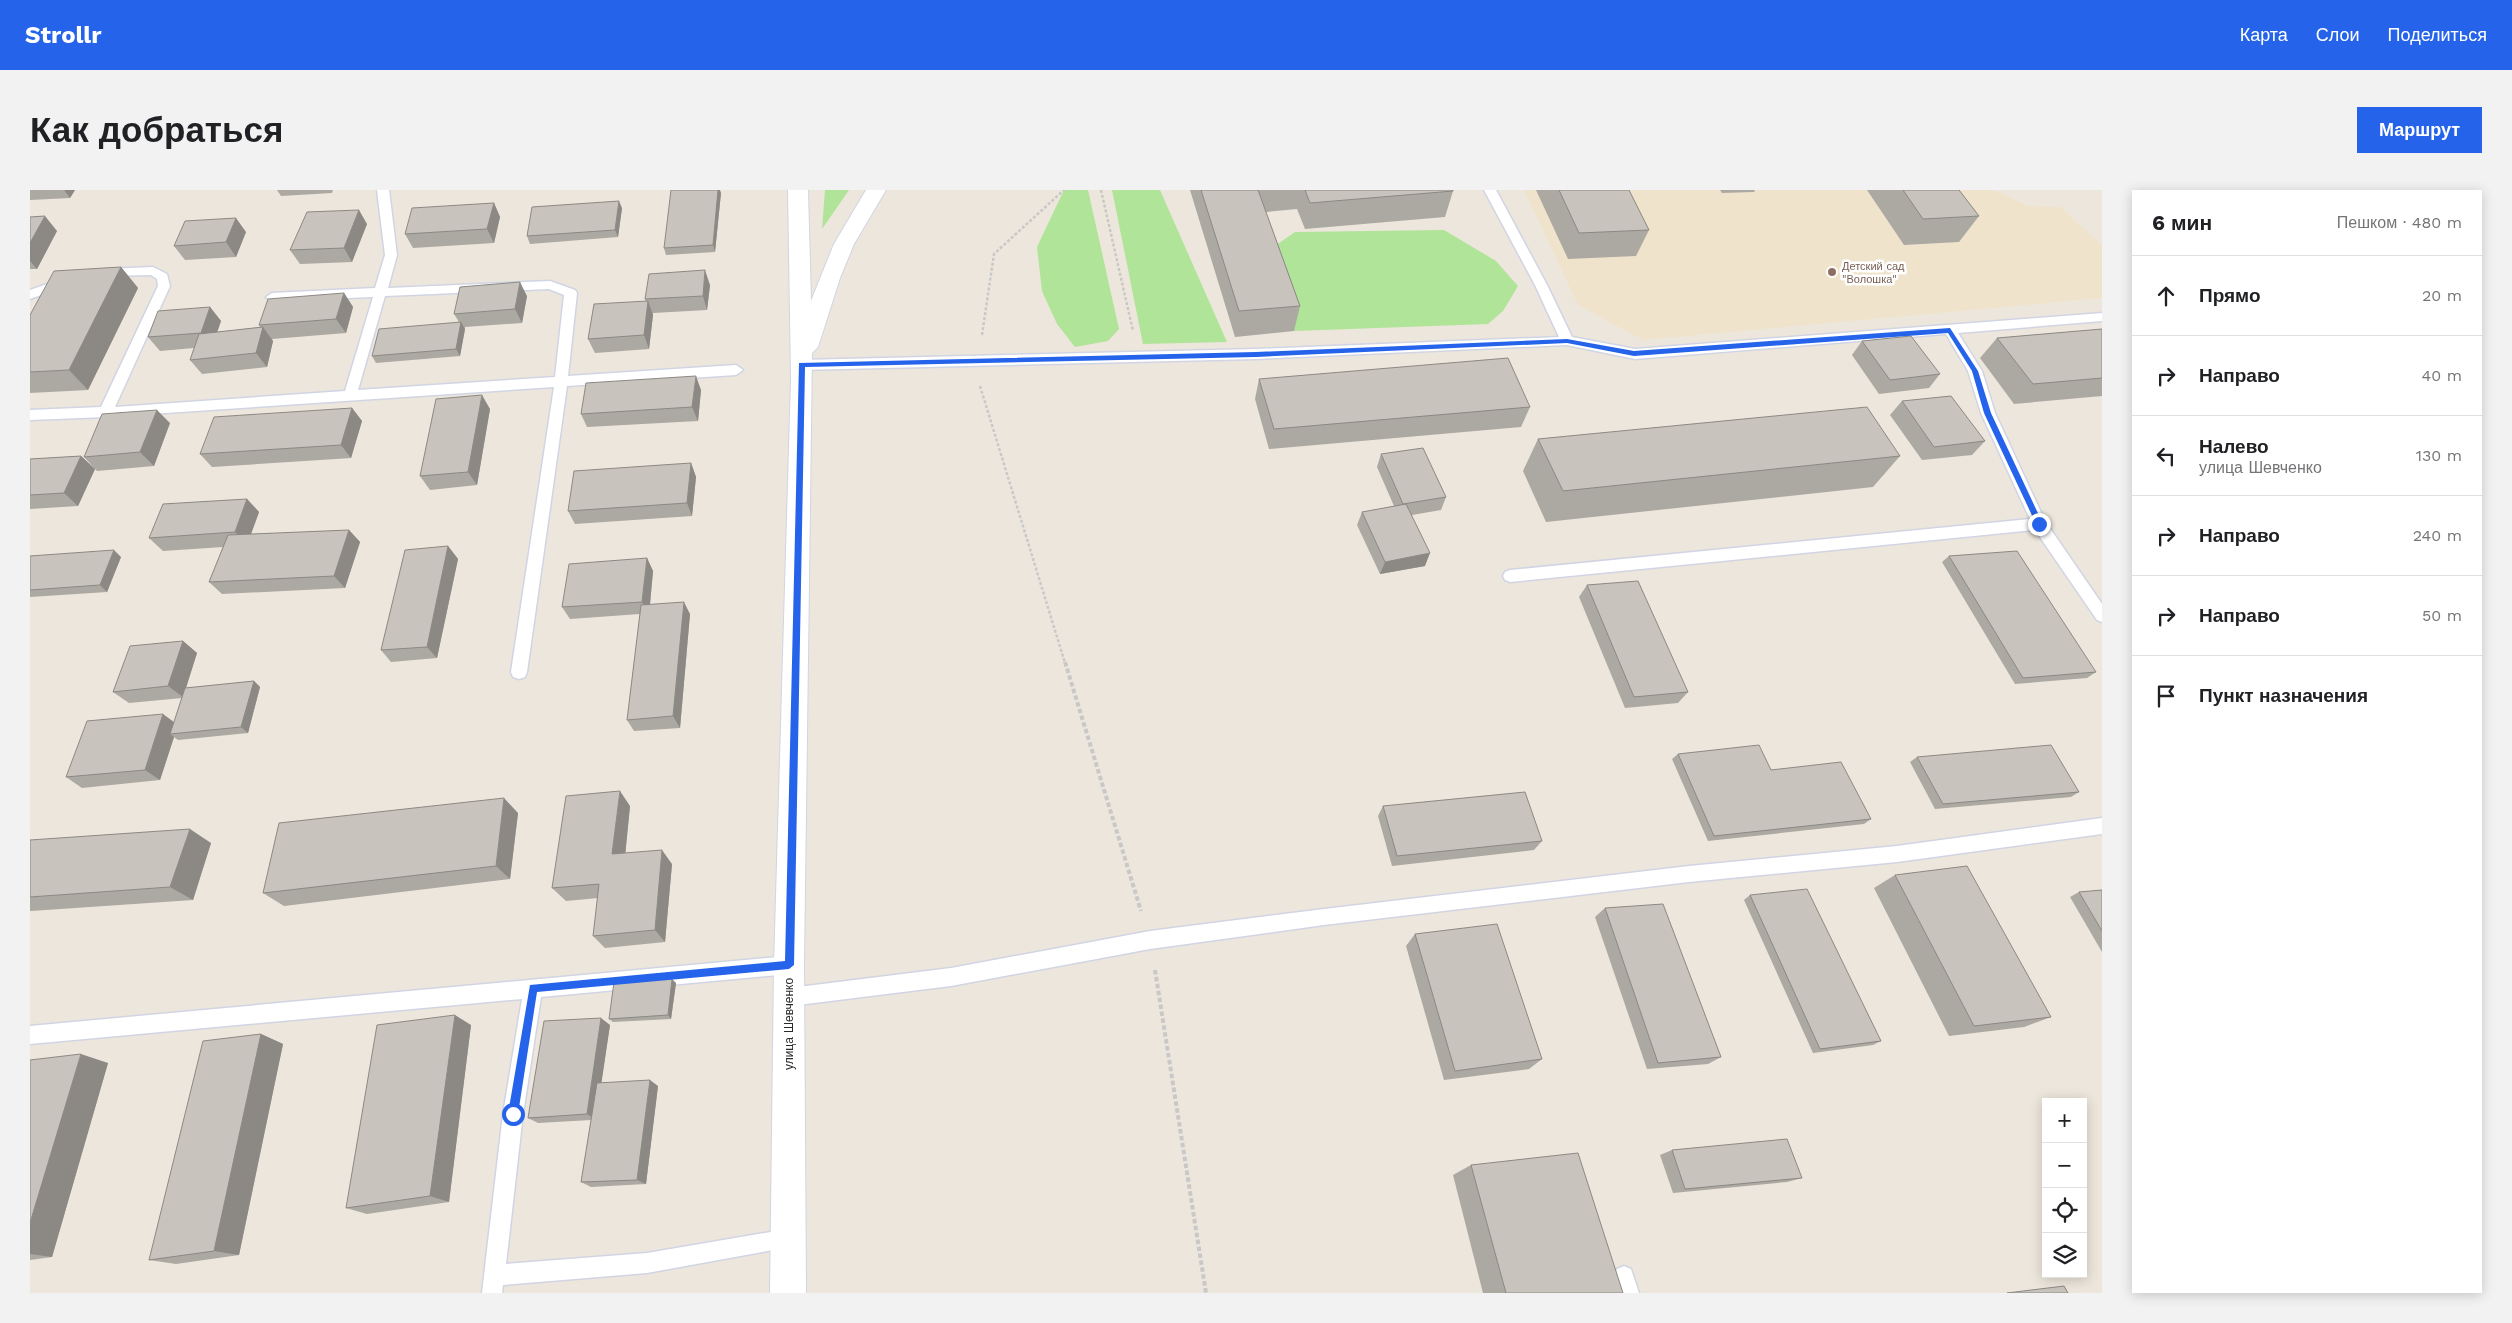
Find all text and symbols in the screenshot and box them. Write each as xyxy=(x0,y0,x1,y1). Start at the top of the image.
text: Strollr xyxy=(25,21,102,49)
text: Карта xyxy=(2240,24,2288,45)
text: Слои xyxy=(2316,24,2360,45)
text: Поделиться xyxy=(2388,24,2487,45)
button: Маршрут xyxy=(2357,107,2482,153)
text: Как добраться xyxy=(30,109,283,151)
text: 6 мин xyxy=(2152,210,2212,235)
text: Пешком · 480 m xyxy=(2337,213,2462,232)
place label: Детский сад "Волошка" xyxy=(1842,260,1905,286)
marker: Детский сад "Волошка" xyxy=(1826,266,1838,278)
icon: ahead xyxy=(2152,282,2180,310)
text: Прямо xyxy=(2199,284,2261,307)
text: 20 m xyxy=(2422,286,2462,305)
icon: right xyxy=(2152,362,2180,390)
text: Направо xyxy=(2199,364,2280,387)
text: 40 m xyxy=(2422,366,2462,385)
text: Налево xyxy=(2199,435,2269,458)
icon: left xyxy=(2152,442,2180,470)
text: 130 m xyxy=(2416,446,2462,465)
text: улица Шевченко xyxy=(2199,458,2322,477)
route end xyxy=(2028,513,2051,536)
icon: right xyxy=(2152,522,2180,550)
text: Направо xyxy=(2199,524,2280,547)
text: 240 m xyxy=(2413,526,2462,545)
icon: right xyxy=(2152,602,2180,630)
text: Направо xyxy=(2199,604,2280,627)
text: 50 m xyxy=(2422,606,2462,625)
icon: arrive xyxy=(2152,682,2180,710)
text: Пункт назначения xyxy=(2199,684,2368,707)
street label: улица Шевченко xyxy=(782,978,796,1070)
map controls xyxy=(2042,1098,2087,1278)
button: + xyxy=(2042,1098,2087,1143)
route start xyxy=(502,1103,525,1126)
button: − xyxy=(2042,1143,2087,1188)
button: locate xyxy=(2042,1188,2087,1233)
button: layers xyxy=(2042,1233,2087,1278)

